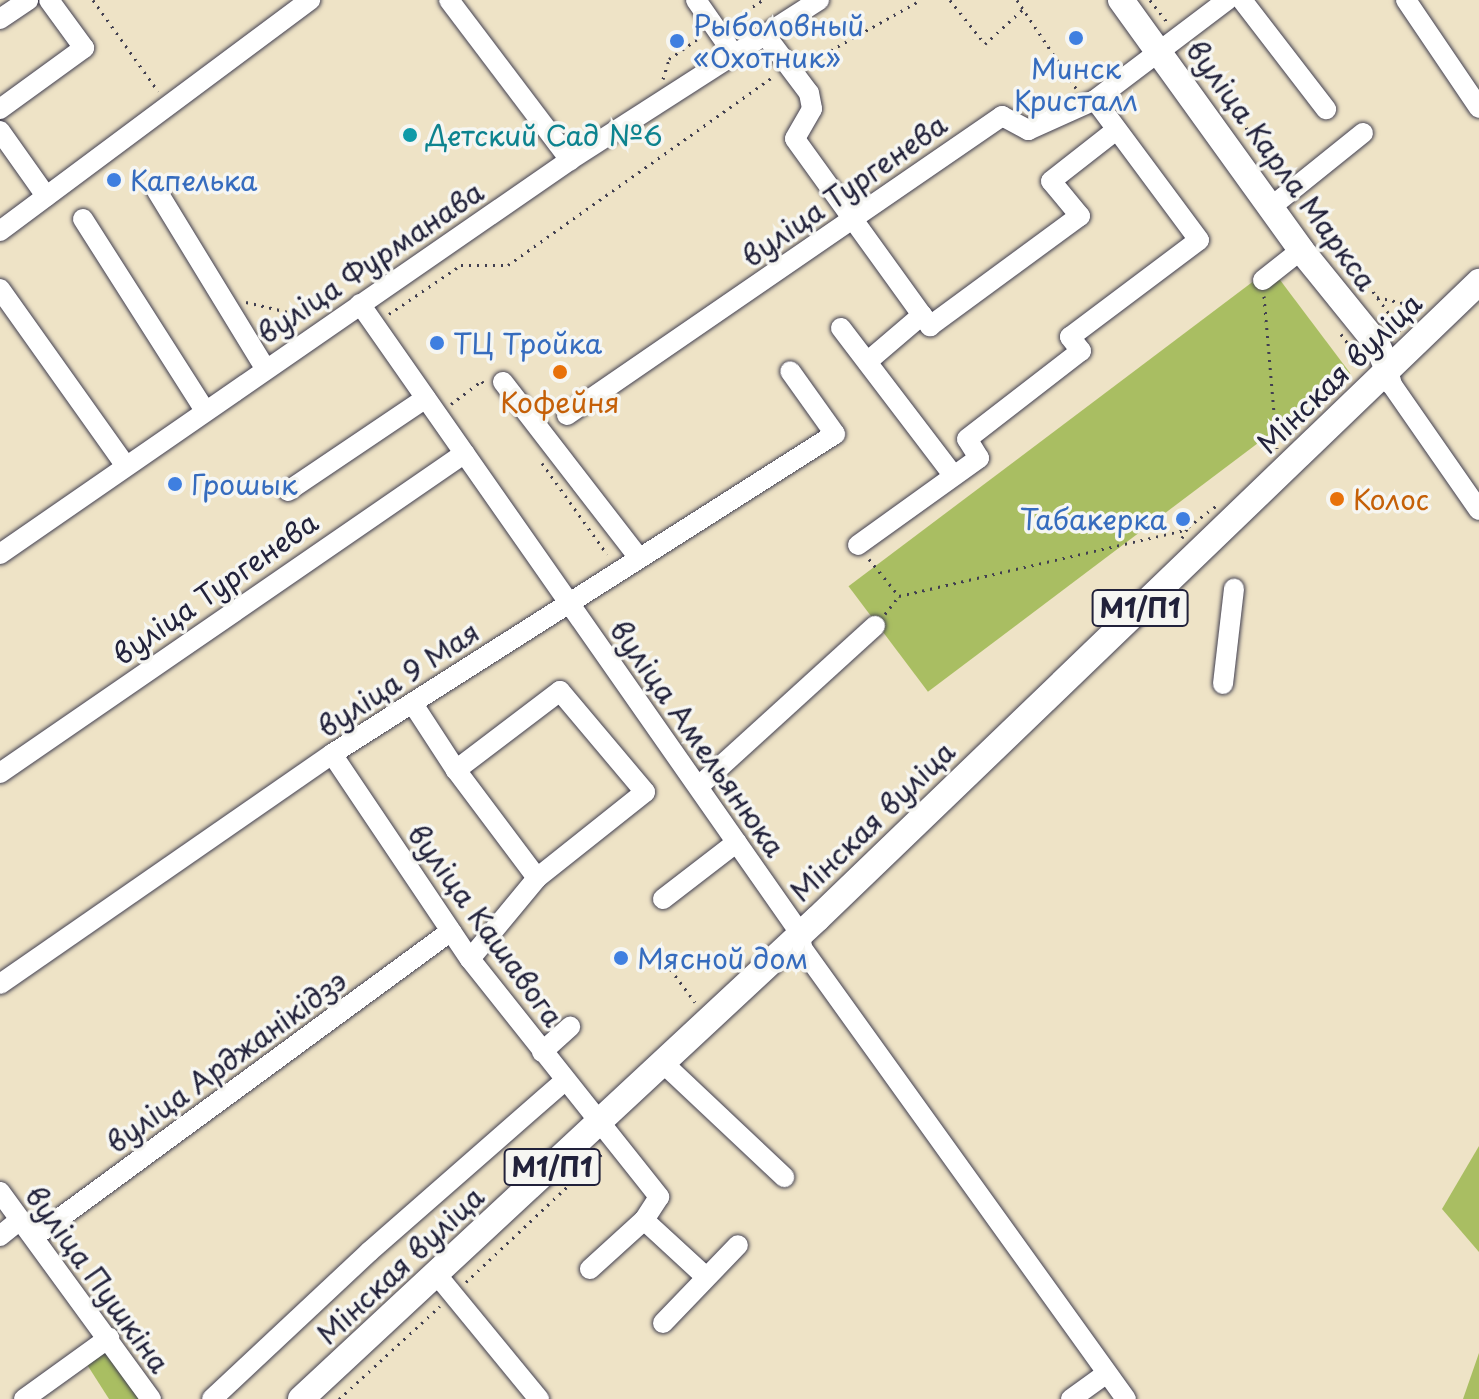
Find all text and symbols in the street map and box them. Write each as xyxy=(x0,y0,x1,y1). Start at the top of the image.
place label: Рыболовный «Охотник» xyxy=(693,8,864,74)
marker: Минск Кристалл xyxy=(1067,29,1085,47)
marker: Рыболовный «Охотник» xyxy=(668,32,686,50)
street label: вуліца Карла Маркса xyxy=(1180,33,1384,297)
place label: Минск Кристалл xyxy=(1014,51,1138,117)
street label: вуліца Тургенева xyxy=(735,106,953,274)
place label: Детский Сад №6 xyxy=(426,118,664,152)
marker: Детский Сад №6 xyxy=(401,126,419,144)
place label: Капелька xyxy=(130,163,258,197)
marker: Капелька xyxy=(105,171,123,189)
street label: вуліца Фурманава xyxy=(251,174,489,350)
street label: Мінская вуліца xyxy=(1249,286,1429,460)
place label: ТЦ Тройка xyxy=(453,326,604,360)
marker: ТЦ Тройка xyxy=(428,334,446,352)
marker: Кофейня xyxy=(551,363,569,381)
place label: Кофейня xyxy=(500,385,620,419)
place label: Грошык xyxy=(191,467,298,501)
marker: Грошык xyxy=(166,475,184,493)
place label: Колос xyxy=(1353,482,1429,516)
marker: Колос xyxy=(1328,490,1346,508)
place label: Табакерка xyxy=(1020,502,1167,536)
street label: вуліца Тургенева xyxy=(106,504,324,672)
marker: Табакерка xyxy=(1174,510,1192,528)
road number: М1/П1 xyxy=(1090,586,1190,630)
street label: вуліца Амельянюка xyxy=(604,614,792,862)
street label: вуліца 9 Мая xyxy=(311,615,485,743)
street label: Мінская вуліца xyxy=(782,734,962,908)
street label: вуліца Кашавога xyxy=(402,818,570,1032)
place label: Мясной дом xyxy=(637,941,809,975)
marker: Мясной дом xyxy=(612,949,630,967)
street label: вуліца Арджанікідзэ xyxy=(99,963,353,1159)
road number: М1/П1 xyxy=(502,1145,602,1189)
street label: вуліца Пушкіна xyxy=(19,1179,177,1379)
street label: Мінская вуліца xyxy=(309,1179,491,1351)

